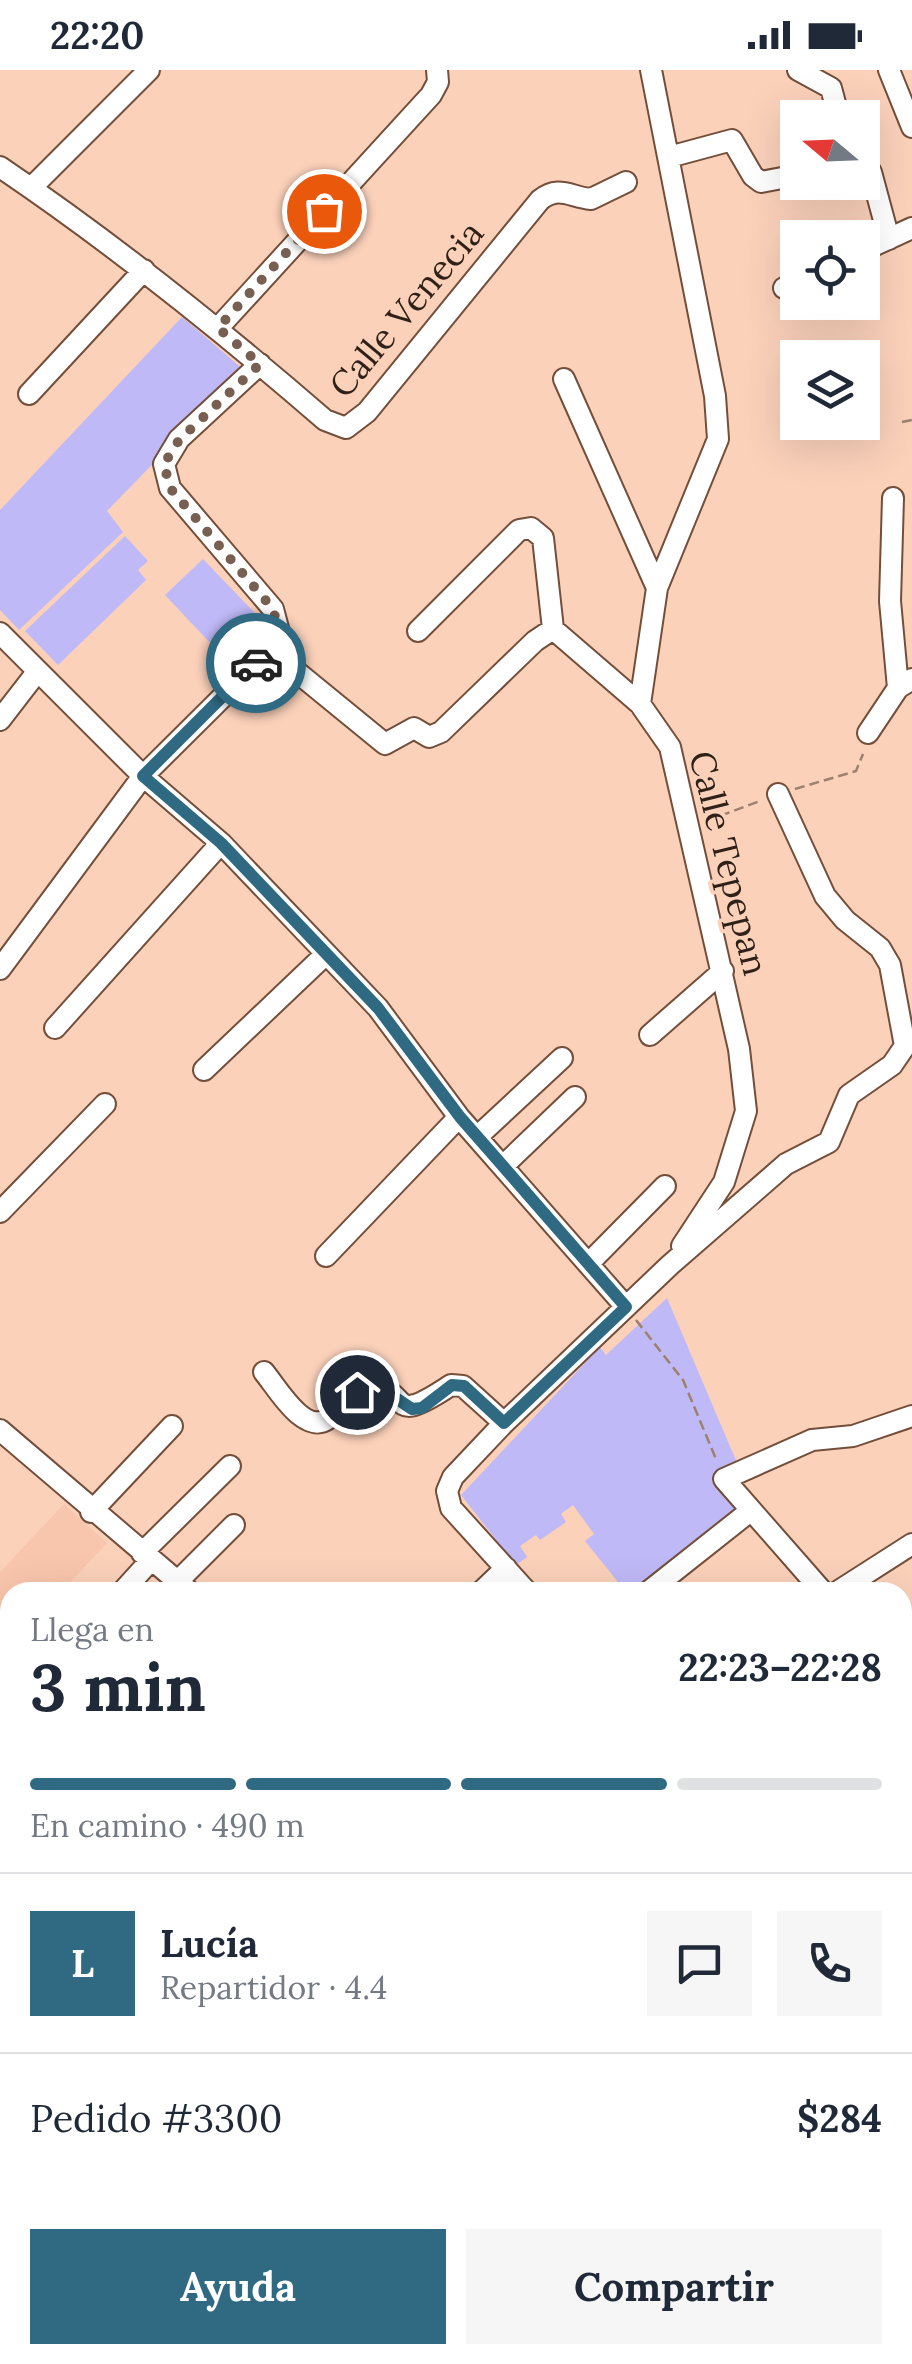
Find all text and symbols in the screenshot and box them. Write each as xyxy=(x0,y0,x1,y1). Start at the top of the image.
text: 22:20 xyxy=(50,11,144,59)
north arrow xyxy=(780,100,880,200)
map controls xyxy=(780,100,880,440)
pin xyxy=(282,169,367,254)
icon: bag xyxy=(297,184,352,239)
street label: Calle Venecia xyxy=(319,212,493,406)
button: locate xyxy=(780,220,880,320)
button: layers xyxy=(780,340,880,440)
courier xyxy=(206,613,306,713)
icon: car xyxy=(229,636,284,691)
street label: Calle Tepepan xyxy=(679,746,779,980)
pin xyxy=(315,1350,400,1435)
icon: home xyxy=(330,1365,385,1420)
text: Llega en xyxy=(30,1609,154,1650)
text: 22:23–22:28 xyxy=(678,1643,882,1691)
text: 3 min xyxy=(30,1646,206,1729)
text: En camino · 490 m xyxy=(30,1805,305,1846)
button: chat xyxy=(647,1911,752,2016)
button: phone xyxy=(777,1911,882,2016)
text: Lucía xyxy=(160,1919,258,1967)
text: L xyxy=(71,1939,94,1987)
text: Repartidor · 4.4 xyxy=(160,1967,387,2008)
text: Pedido #3300 xyxy=(30,2094,282,2142)
text: $284 xyxy=(797,2094,882,2142)
button: Ayuda xyxy=(30,2229,446,2344)
button: Compartir xyxy=(466,2229,882,2344)

